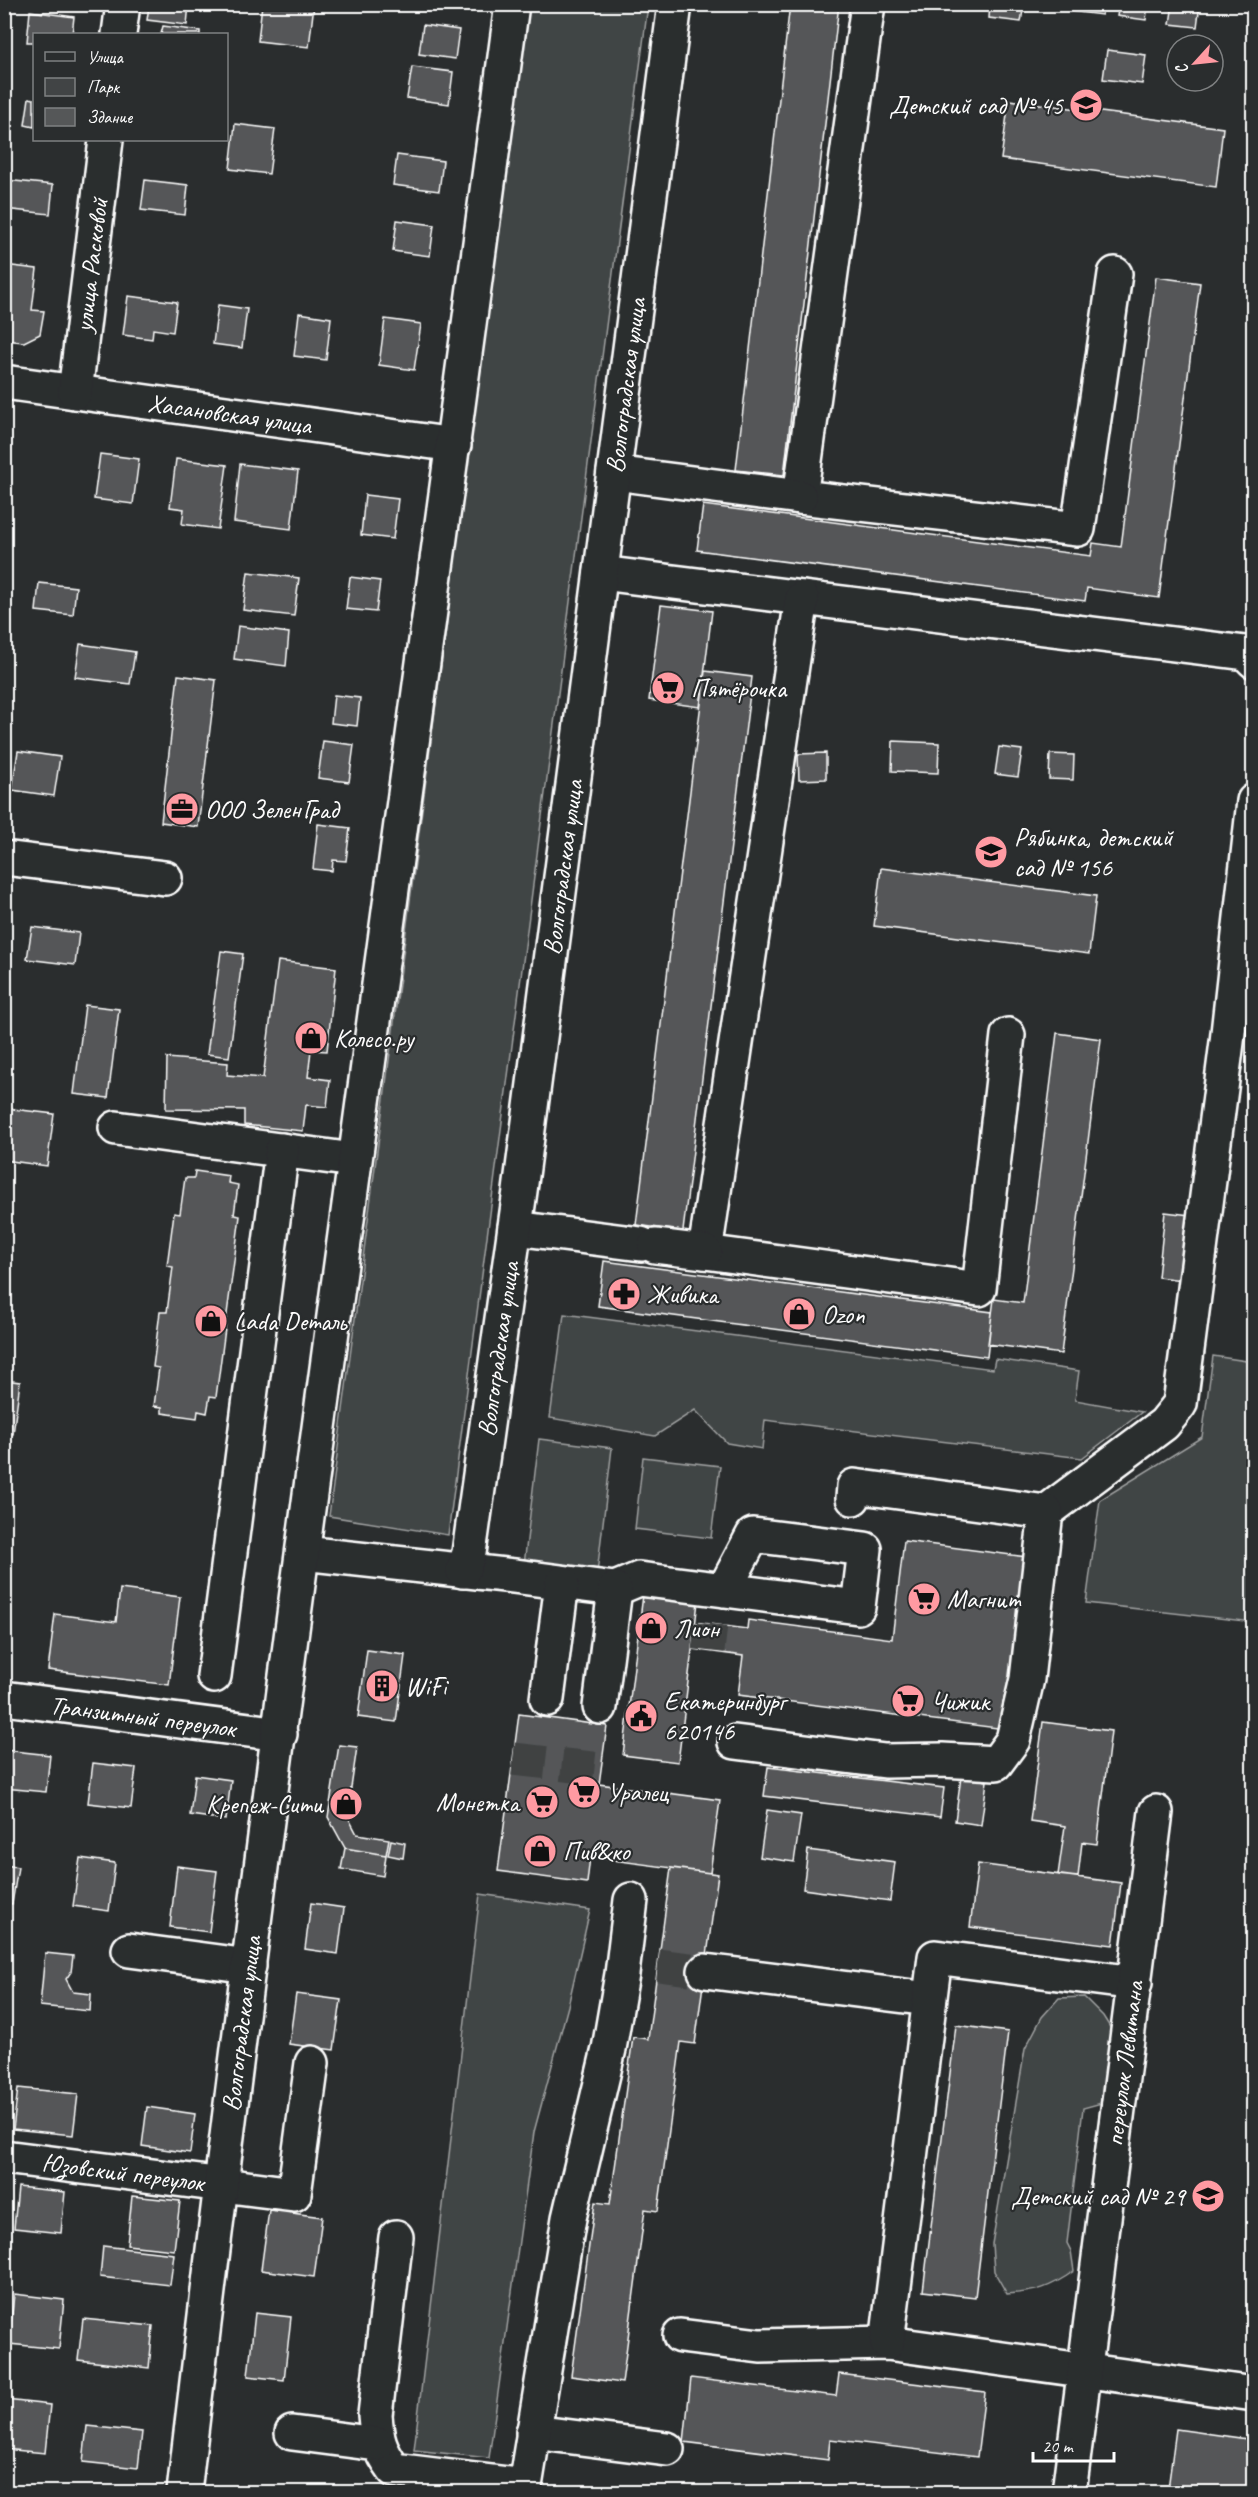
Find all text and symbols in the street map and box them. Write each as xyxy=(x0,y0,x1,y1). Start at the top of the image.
legend xyxy=(33,33,228,141)
north arrow xyxy=(1165,33,1225,93)
text: Улица xyxy=(87,46,124,68)
text: С xyxy=(1171,59,1193,77)
text: Парк xyxy=(87,76,121,98)
school or university icon: Детский сад № 45 xyxy=(1068,87,1104,123)
place label: Детский сад № 45 xyxy=(889,89,1064,122)
text: Здание xyxy=(87,106,133,128)
street label: улица Расковой xyxy=(66,194,115,336)
street label: Волгоградская улица xyxy=(597,294,653,475)
street label: Хасановская улица xyxy=(146,386,315,442)
supermarket icon: Пятёрочка xyxy=(650,670,686,706)
place label: Пятёрочка xyxy=(691,672,788,705)
street label: Волгоградская улица xyxy=(535,776,590,957)
office icon: ООО ЗеленГрад xyxy=(164,791,200,827)
place label: ООО ЗеленГрад xyxy=(205,793,341,826)
place label: Рябинка, детский сад № 156 xyxy=(1014,821,1175,884)
school or university icon: Рябинка, детский сад № 156 xyxy=(973,834,1009,870)
shop icon: Колесо.ру xyxy=(293,1020,329,1056)
place label: Колесо.ру xyxy=(334,1022,415,1055)
street label: Волгоградская улица xyxy=(469,1258,527,1438)
pharmacy icon: Живика xyxy=(606,1276,642,1312)
place label: Живика xyxy=(647,1278,720,1311)
shop icon: Ozon xyxy=(781,1296,817,1332)
place label: Ozon xyxy=(822,1298,865,1331)
shop icon: Lada Dеталь xyxy=(193,1303,229,1339)
place label: Lada Dеталь xyxy=(234,1305,348,1338)
supermarket icon: Магнит xyxy=(906,1581,942,1617)
place label: Магнит xyxy=(947,1583,1022,1616)
shop icon: Лион xyxy=(633,1610,669,1646)
place label: Лион xyxy=(674,1612,721,1645)
building icon: WiFi xyxy=(364,1668,400,1704)
place label: WiFi xyxy=(405,1670,449,1703)
supermarket icon: Чижик xyxy=(890,1683,926,1719)
place label: Екатеринбург 620146 xyxy=(664,1685,789,1748)
place label: Чижик xyxy=(931,1685,992,1718)
street label: Транзитный переулок xyxy=(48,1688,240,1745)
public building icon: Екатеринбург 620146 xyxy=(623,1698,659,1734)
supermarket icon: Уралец xyxy=(566,1774,602,1810)
place label: Уралец xyxy=(607,1776,670,1809)
supermarket icon: Монетка xyxy=(524,1784,560,1820)
shop icon: Крепеж-Сити xyxy=(328,1786,364,1822)
place label: Монетка xyxy=(436,1786,521,1819)
place label: Крепеж-Сити xyxy=(206,1788,324,1821)
shop icon: Пив&ко xyxy=(522,1833,558,1869)
place label: Пив&ко xyxy=(563,1835,631,1868)
street label: Волгоградская улица xyxy=(214,1933,269,2113)
street label: переулок Левитана xyxy=(1097,1978,1151,2148)
street label: Юзовский переулок xyxy=(40,2146,208,2199)
school or university icon: Детский сад № 29 xyxy=(1190,2178,1226,2214)
place label: Детский сад № 29 xyxy=(1011,2180,1187,2213)
scale bar xyxy=(1033,2425,1114,2463)
text: 20 m xyxy=(1042,2435,1075,2457)

